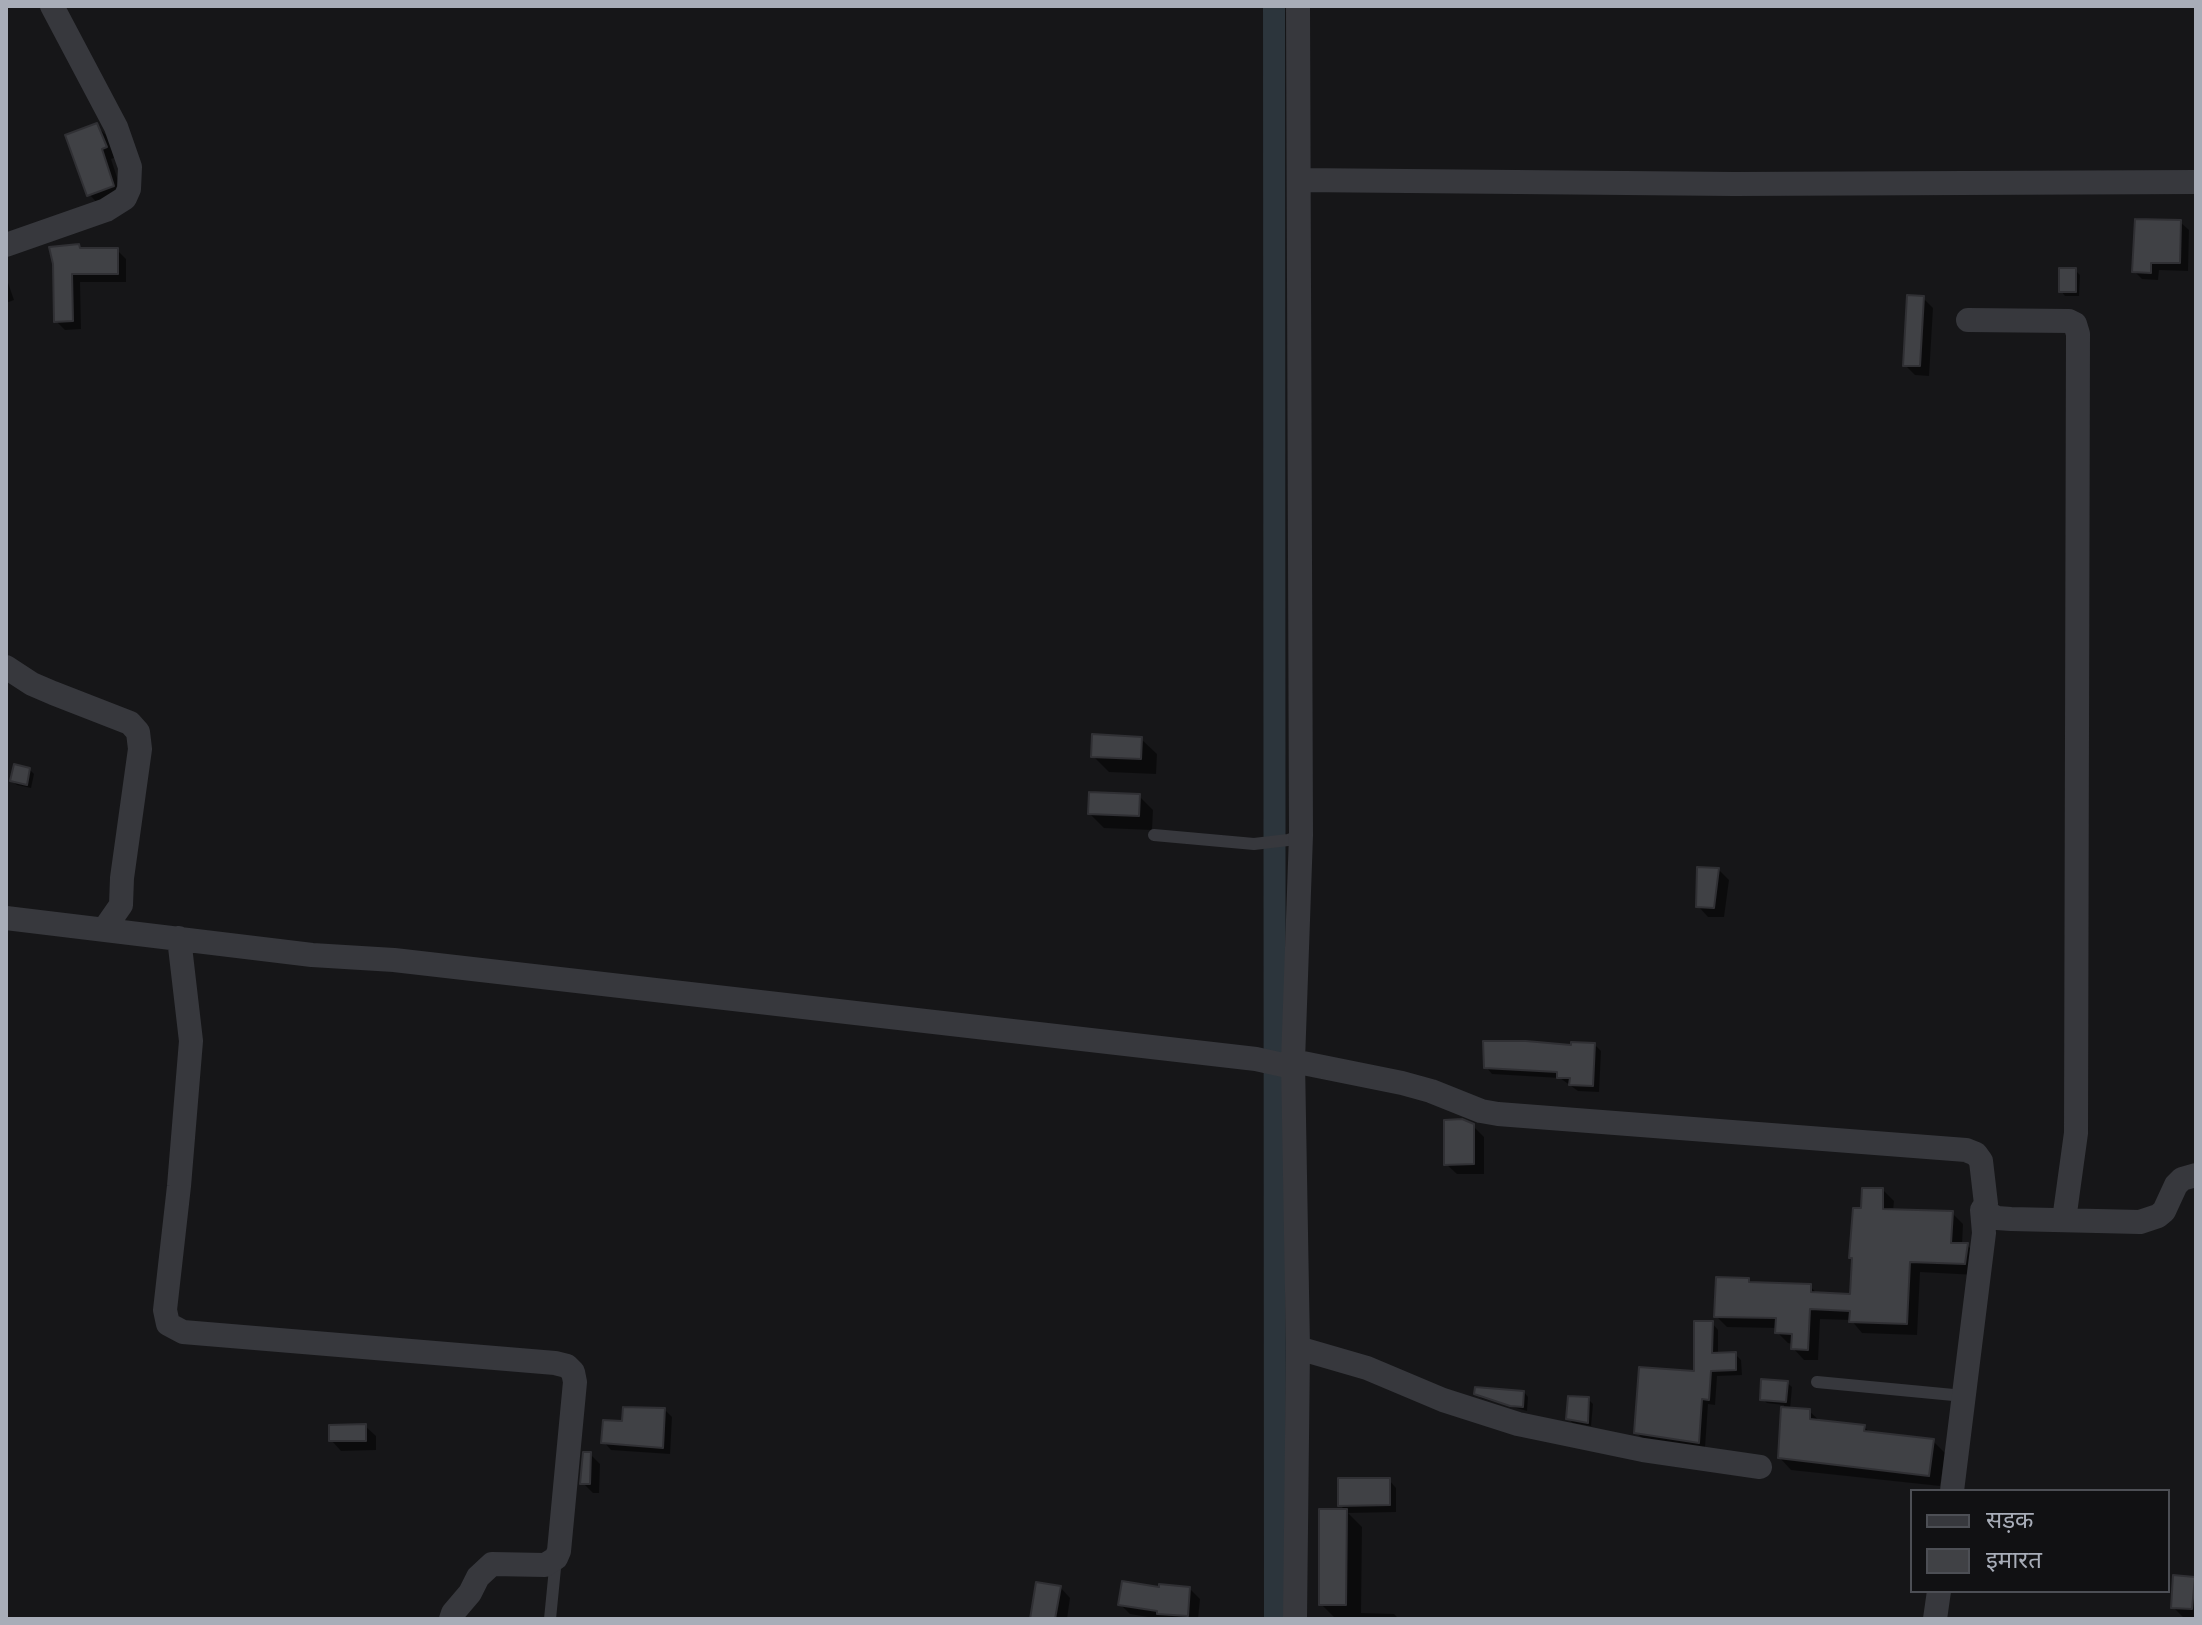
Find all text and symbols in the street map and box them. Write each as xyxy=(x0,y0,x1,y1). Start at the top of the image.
legend xyxy=(1910,1489,2170,1593)
text: सड़क xyxy=(1986,1505,2034,1535)
text: इमारत xyxy=(1986,1545,2042,1575)

